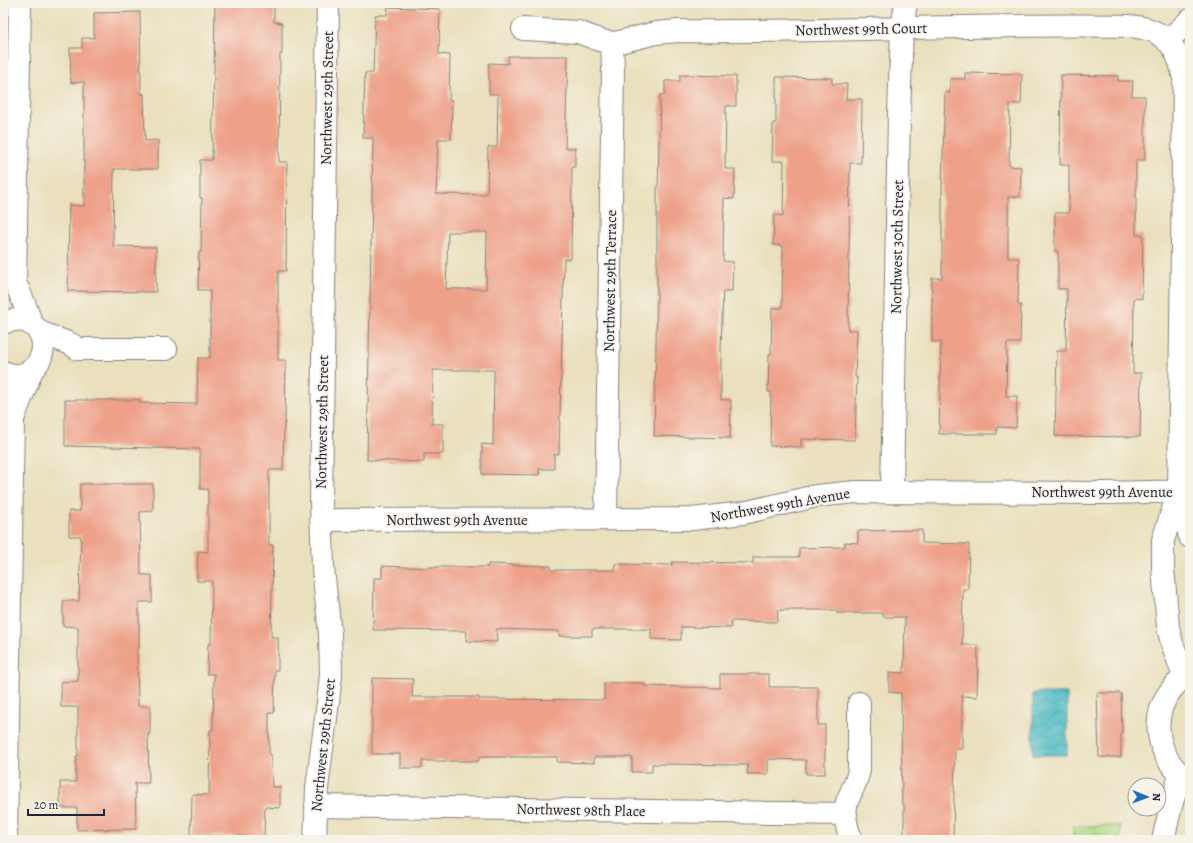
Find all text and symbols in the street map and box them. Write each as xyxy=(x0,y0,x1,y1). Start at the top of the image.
street label: Northwest 99th Court xyxy=(795,18,927,40)
street label: Northwest 29th Street xyxy=(316,31,338,165)
street label: Northwest 30th Street xyxy=(886,180,908,314)
street label: Northwest 29th Terrace xyxy=(599,209,621,352)
street label: Northwest 29th Street xyxy=(311,355,333,489)
street label: Northwest 99th Avenue xyxy=(1031,482,1173,502)
street label: Northwest 99th Avenue xyxy=(709,483,852,527)
street label: Northwest 99th Avenue xyxy=(386,510,528,530)
street label: Northwest 29th Street xyxy=(306,677,340,813)
north arrow xyxy=(1127,777,1167,817)
scale bar xyxy=(28,791,104,817)
text: N xyxy=(1149,793,1164,801)
text: 20 m xyxy=(34,797,58,813)
street label: Northwest 98th Place xyxy=(516,799,646,821)

